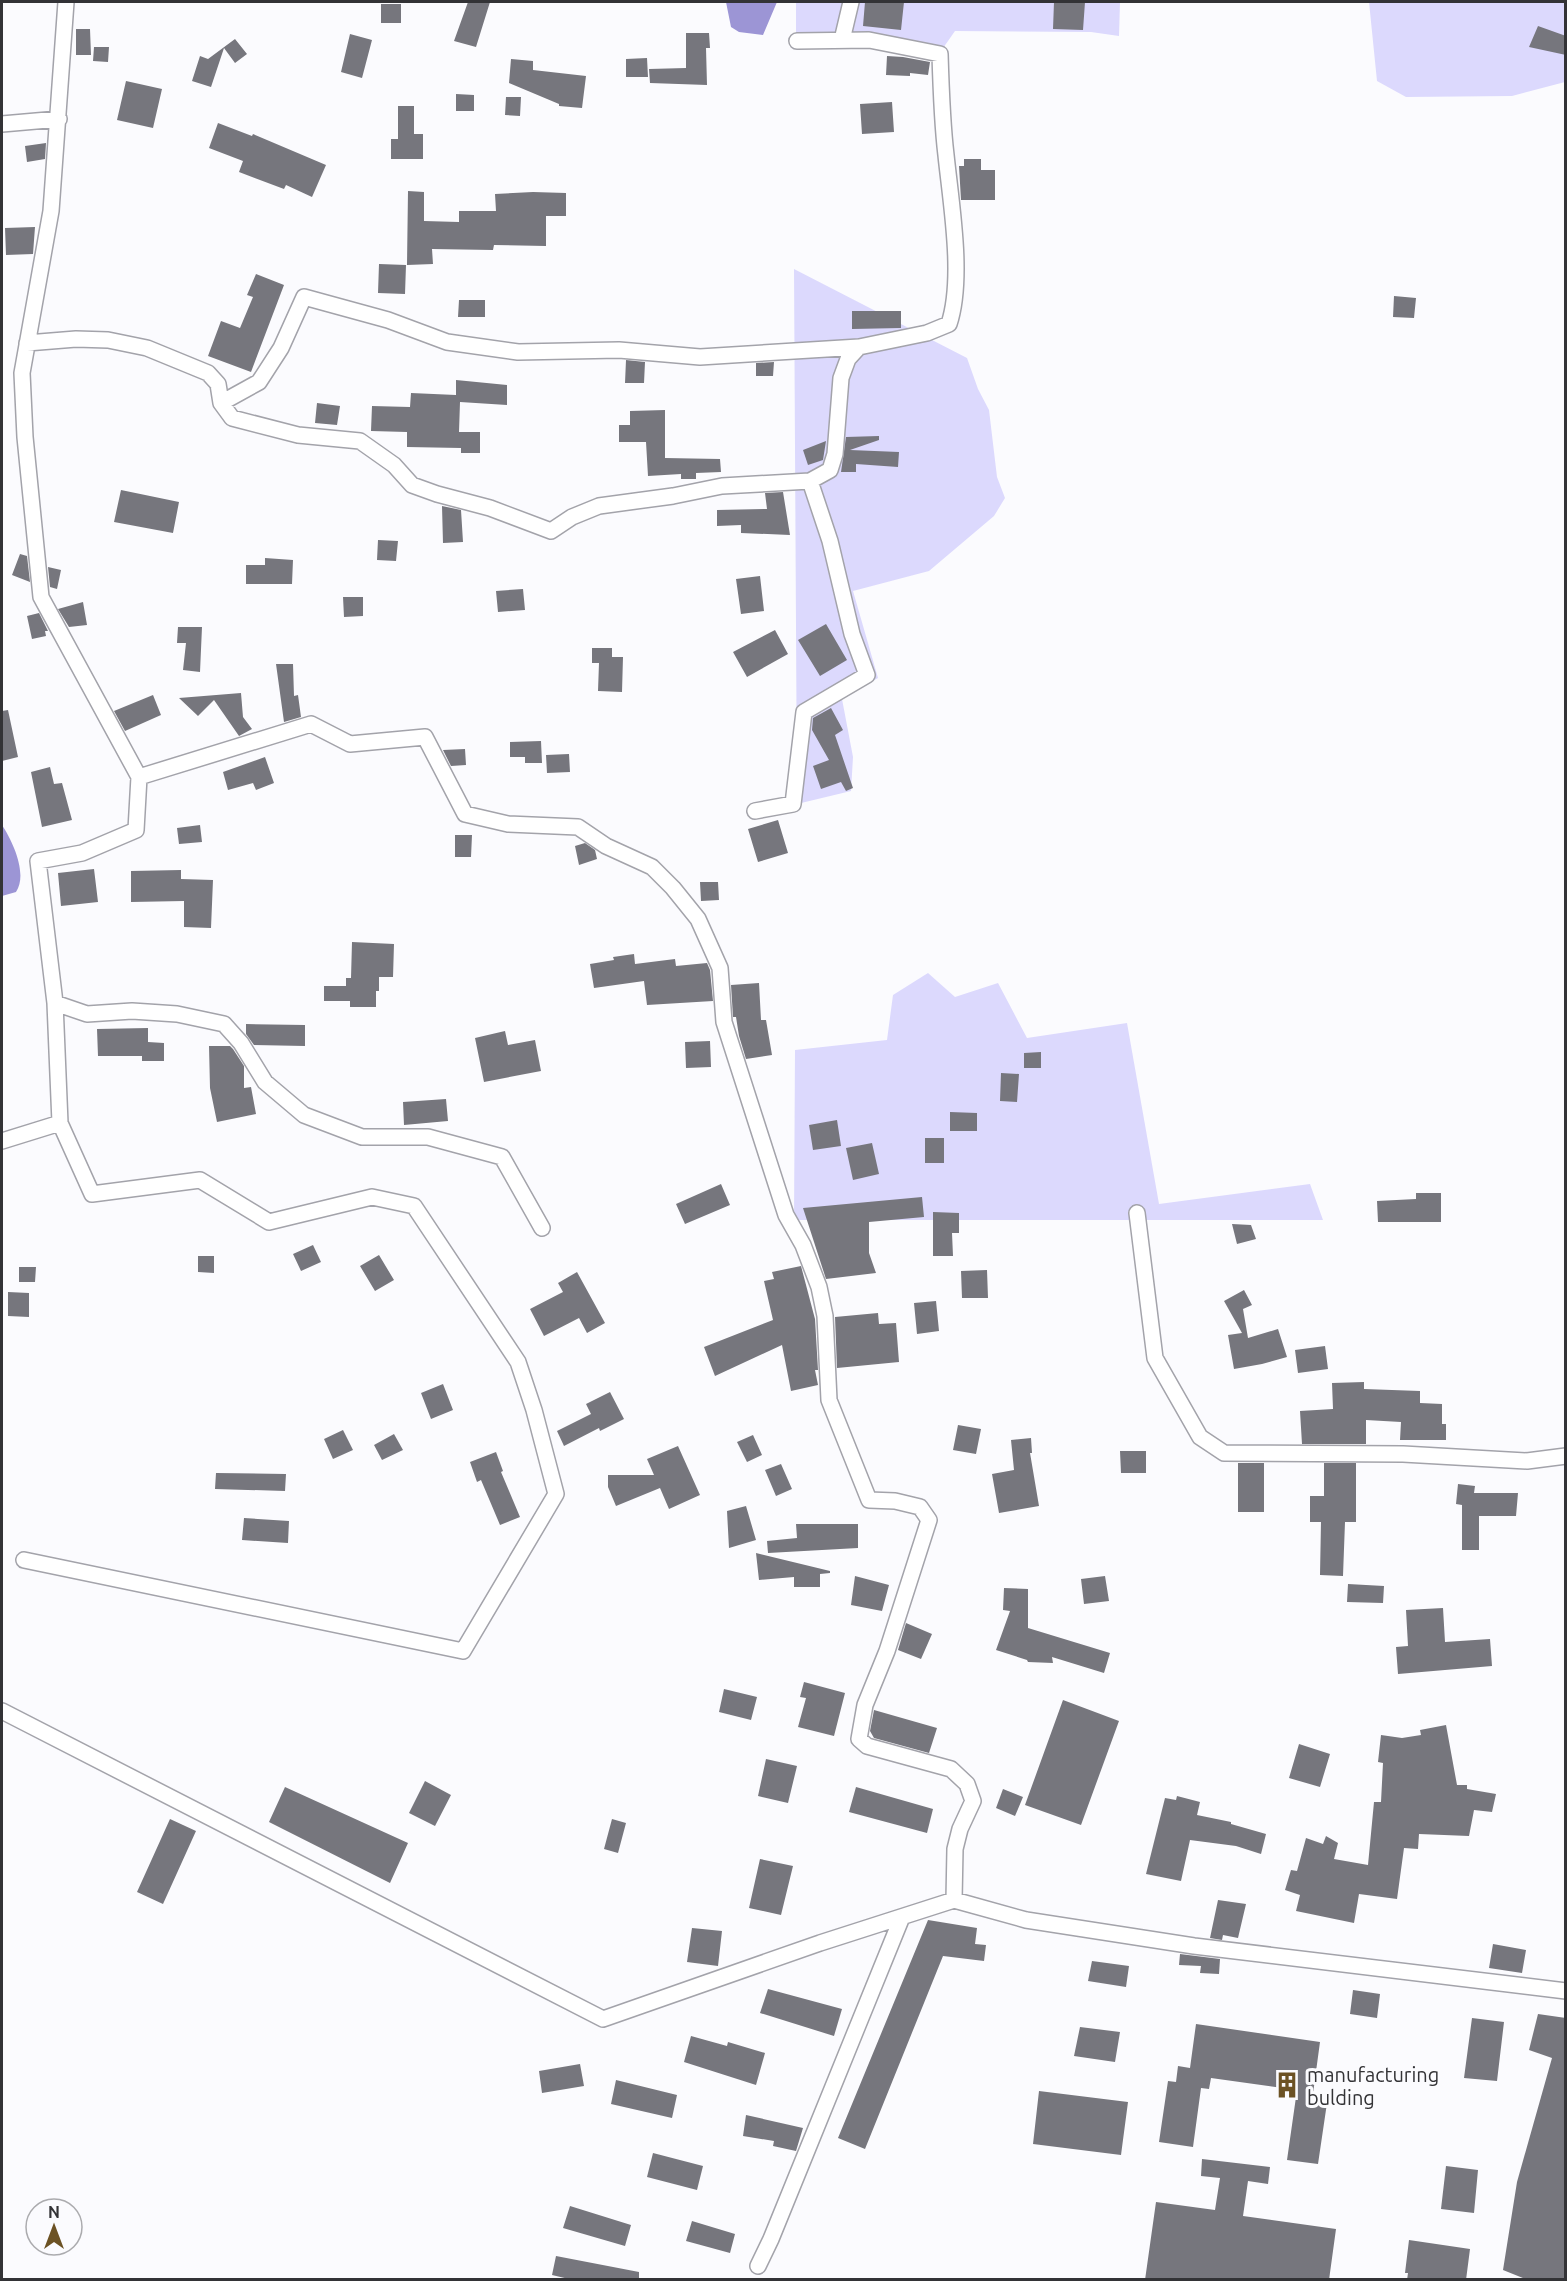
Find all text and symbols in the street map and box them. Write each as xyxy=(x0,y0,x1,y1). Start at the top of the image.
place label: manufacturing bulding xyxy=(1307,2063,1439,2109)
building icon: manufacturing bulding xyxy=(1272,2070,1302,2100)
north arrow xyxy=(24,2197,84,2257)
text: N xyxy=(48,2203,60,2221)

